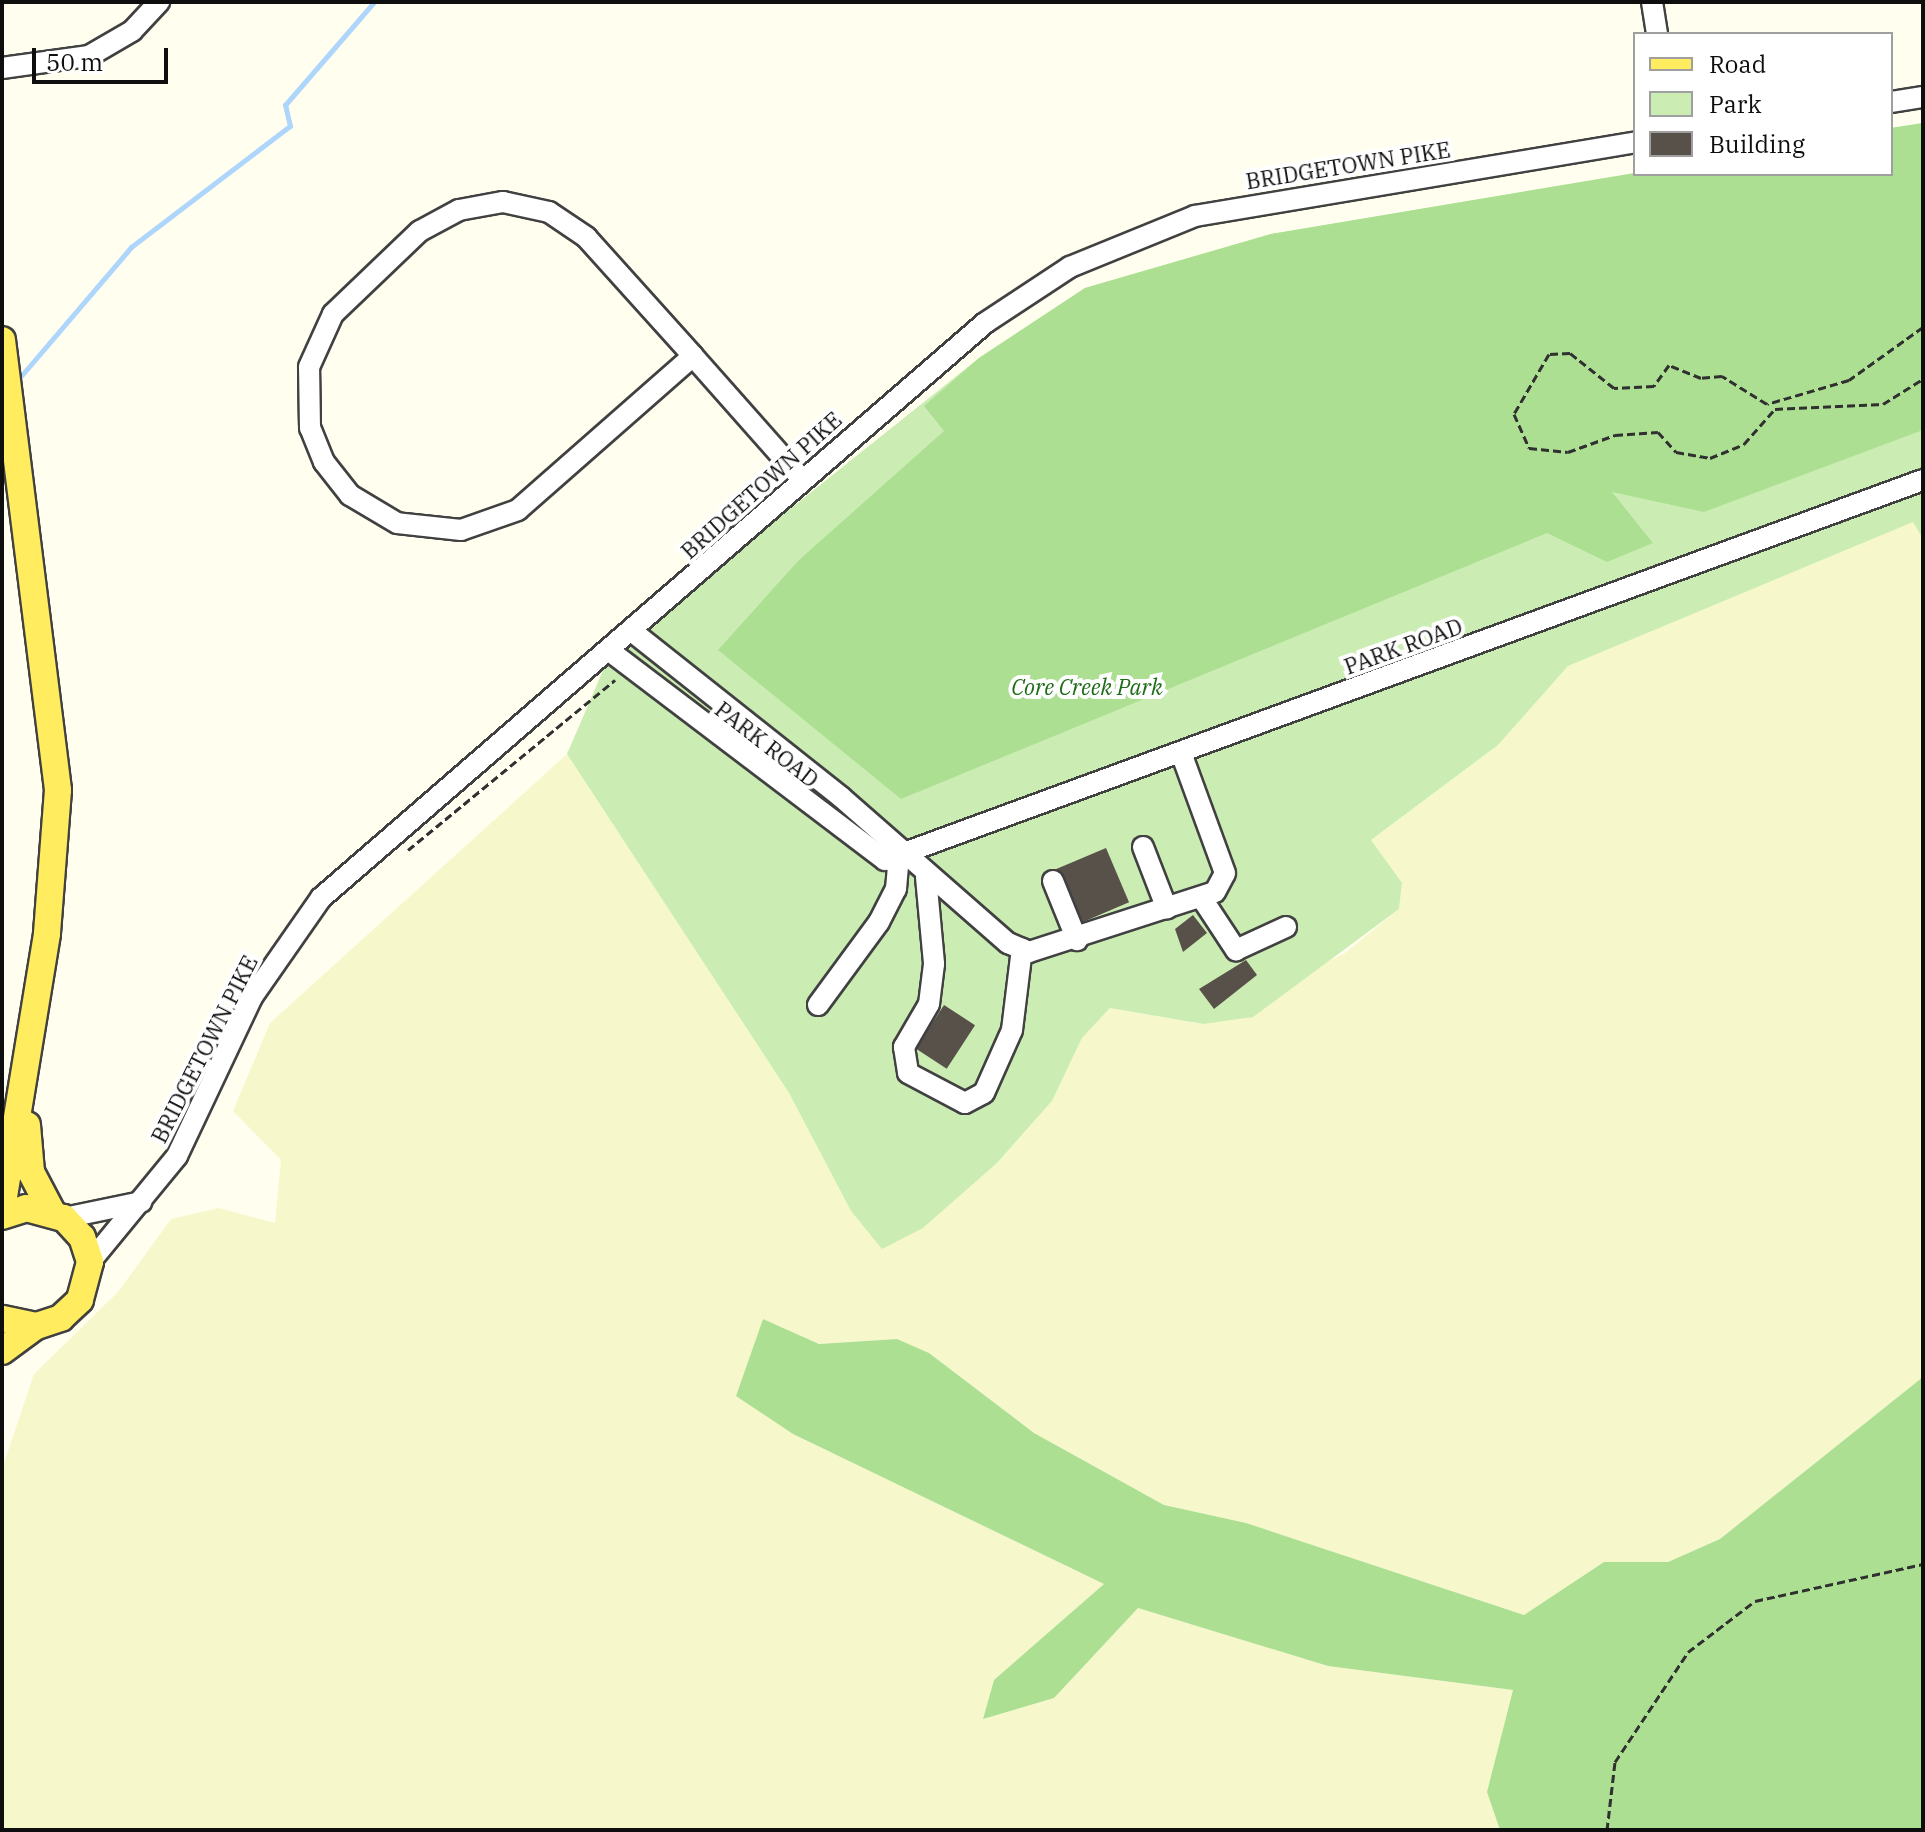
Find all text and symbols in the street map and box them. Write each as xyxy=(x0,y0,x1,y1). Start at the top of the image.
scale bar xyxy=(36,32,172,82)
legend xyxy=(1633,32,1893,176)
text: 50 m xyxy=(46,46,103,78)
text: Road xyxy=(1709,48,1766,80)
text: Park xyxy=(1709,88,1761,120)
text: Building xyxy=(1709,128,1805,160)
street label: BRIDGETOWN PIKE xyxy=(1244,136,1452,194)
street label: BRIDGETOWN PIKE xyxy=(675,406,847,564)
street label: PARK ROAD xyxy=(1340,612,1466,680)
park label: Core Creek Park xyxy=(1011,674,1163,700)
street label: PARK ROAD xyxy=(710,696,824,792)
street label: BRIDGETOWN PIKE xyxy=(145,951,263,1147)

